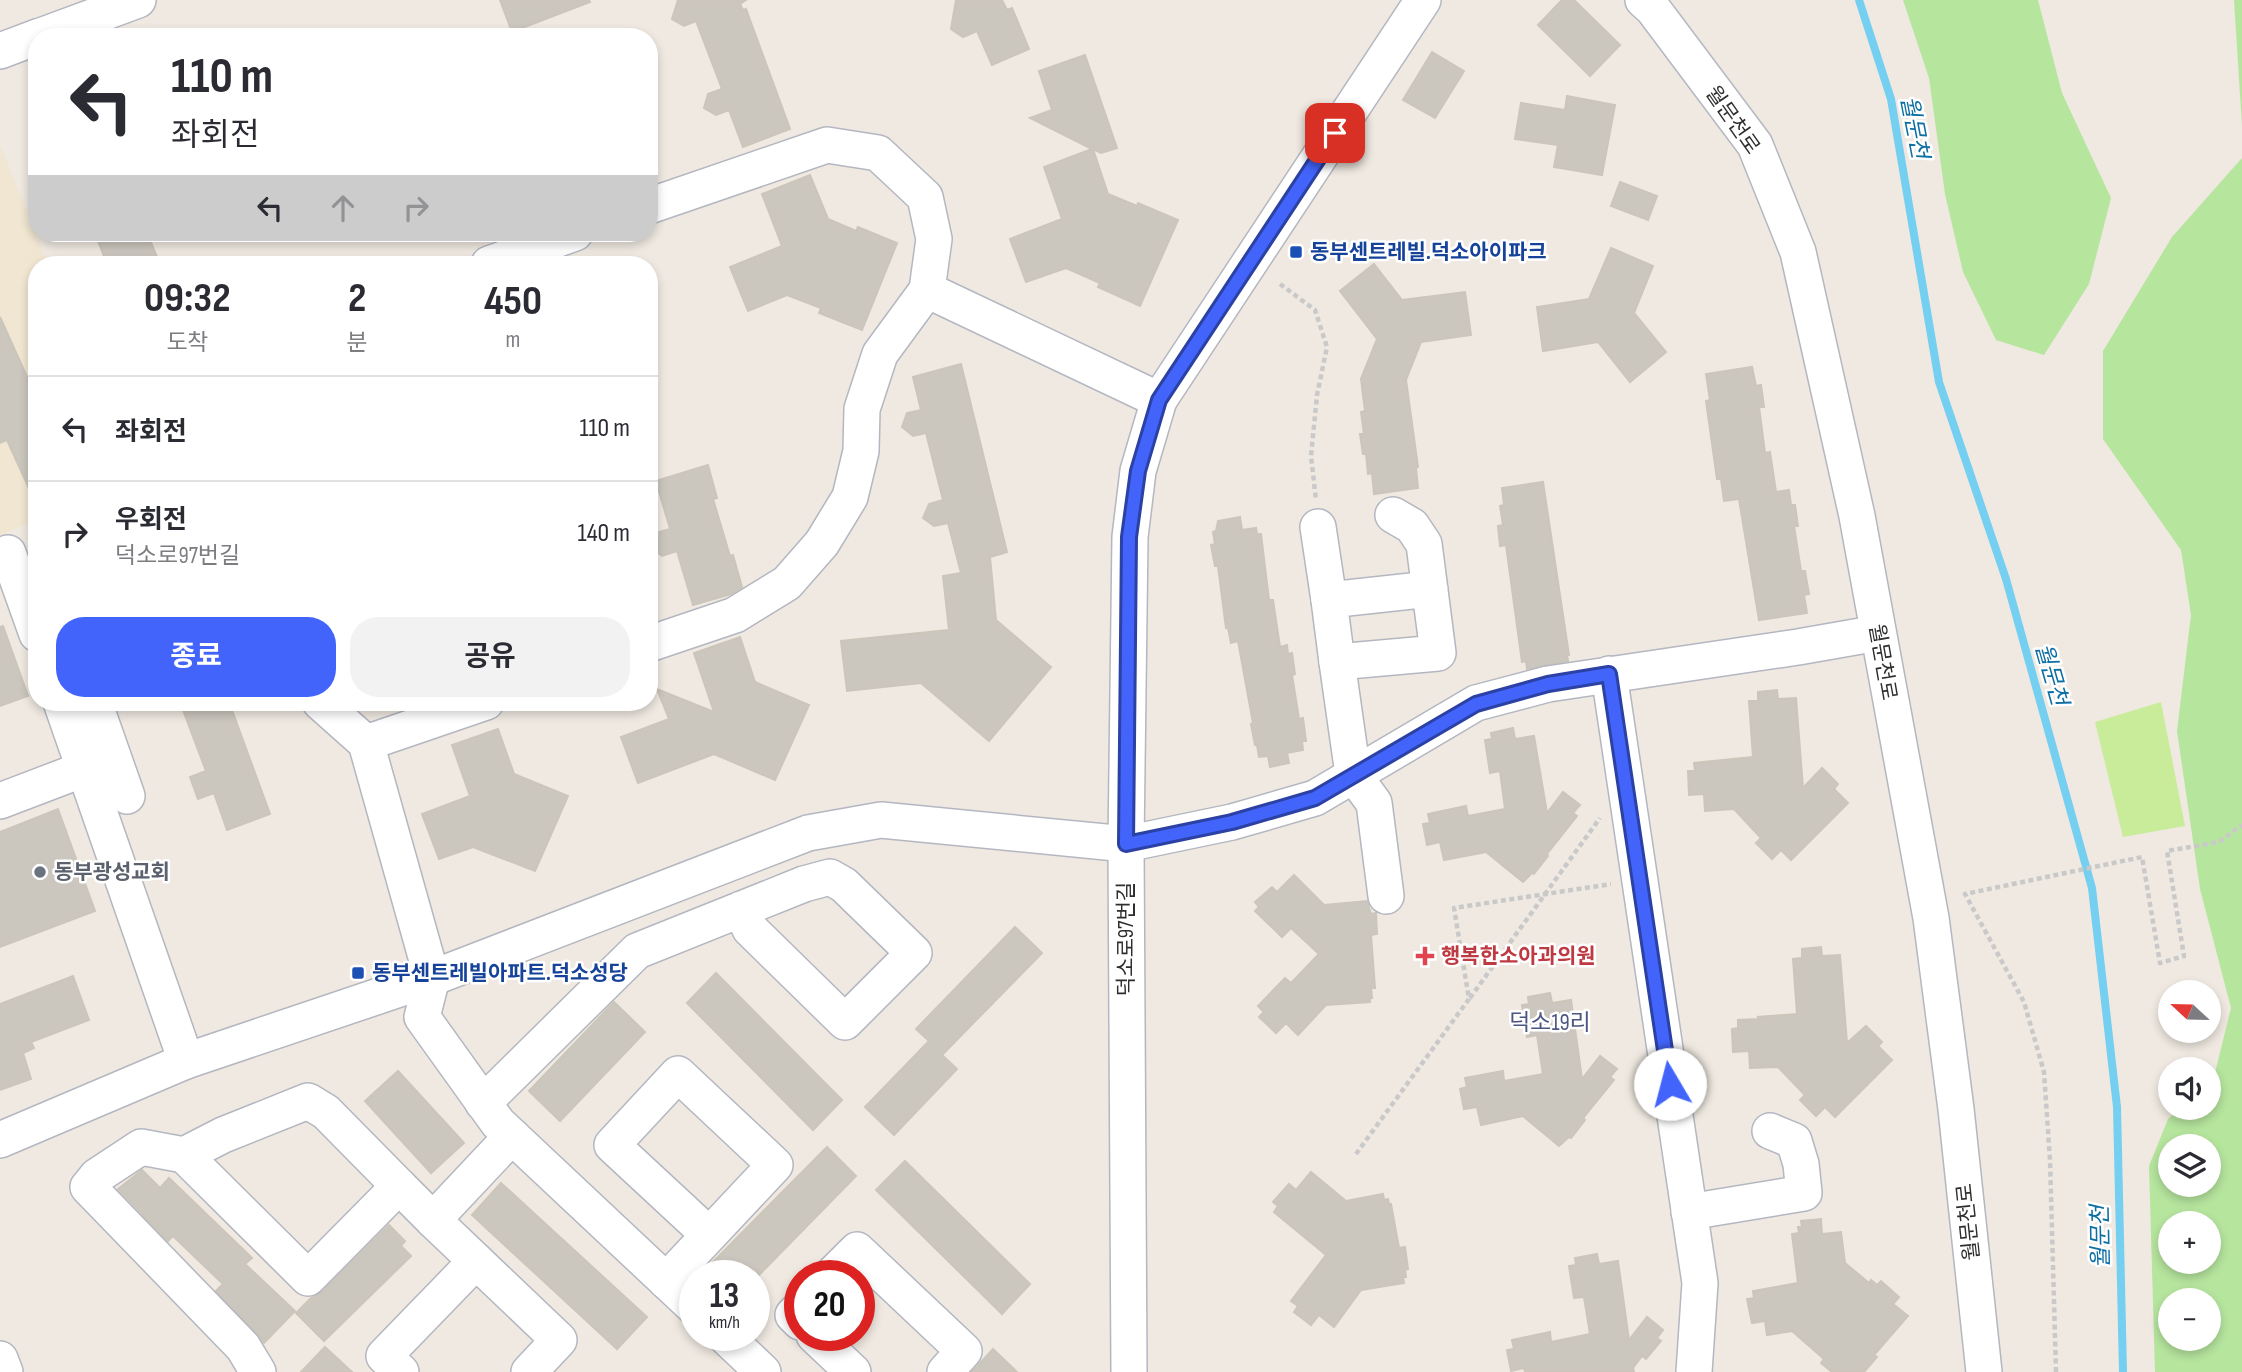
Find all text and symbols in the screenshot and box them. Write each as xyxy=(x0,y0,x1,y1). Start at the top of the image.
text: 110 m xyxy=(171,48,273,107)
icon: left xyxy=(56,56,147,147)
street label: 월문천로 xyxy=(1700,81,1765,159)
water label: 월문천 xyxy=(1894,93,1934,164)
pin xyxy=(1305,103,1365,163)
icon: arrive xyxy=(1316,114,1354,152)
text: 좌회전 xyxy=(171,116,259,155)
icon: left xyxy=(251,189,289,227)
icon: ahead xyxy=(324,189,362,227)
icon: right xyxy=(397,189,435,227)
place label: 동부센트레빌.덕소아이파크 xyxy=(1310,240,1547,265)
marker: 동부센트레빌.덕소아이파크 xyxy=(1288,244,1304,260)
text: 09:32 xyxy=(144,273,231,324)
text: 2 xyxy=(348,273,366,324)
text: 450 xyxy=(484,276,542,327)
text: m xyxy=(506,326,520,354)
text: 도착 xyxy=(166,329,208,357)
text: 분 xyxy=(347,329,368,357)
icon: left xyxy=(56,410,94,448)
text: 110 m xyxy=(579,413,630,444)
text: 좌회전 xyxy=(115,417,187,448)
text: 우회전 xyxy=(115,505,187,536)
icon: right xyxy=(56,515,94,553)
text: 140 m xyxy=(578,518,630,549)
text: 덕소로97번길 xyxy=(115,542,240,570)
button: 종료 xyxy=(56,617,336,697)
button: 공유 xyxy=(350,617,630,697)
street label: 월문천로 xyxy=(1863,622,1902,702)
water label: 월문천 xyxy=(2029,640,2074,711)
place label: 동부광성교회 xyxy=(54,860,170,885)
marker: 동부광성교회 xyxy=(32,864,48,880)
street label: 덕소로97번길 xyxy=(1114,882,1139,996)
place label: 행복한소아과의원 xyxy=(1441,944,1596,969)
marker: 행복한소아과의원 xyxy=(1415,946,1435,966)
place label: 동부센트레빌아파트.덕소성당 xyxy=(372,961,628,986)
marker: 동부센트레빌아파트.덕소성당 xyxy=(350,965,366,981)
north arrow xyxy=(2158,980,2221,1043)
map controls xyxy=(2158,980,2221,1351)
district label: 덕소19리 xyxy=(1509,1009,1591,1037)
position arrow xyxy=(1633,1047,1707,1121)
button: sound xyxy=(2158,1057,2221,1120)
button: layers xyxy=(2158,1134,2221,1197)
street label: 월문천로 xyxy=(1952,1182,1985,1262)
water label: 월문천 xyxy=(2086,1202,2116,1269)
button: + xyxy=(2158,1211,2221,1274)
speed limit sign: 20 xyxy=(784,1260,875,1351)
text: 13 xyxy=(710,1275,739,1318)
button: − xyxy=(2158,1288,2221,1351)
text: km/h xyxy=(709,1312,740,1333)

